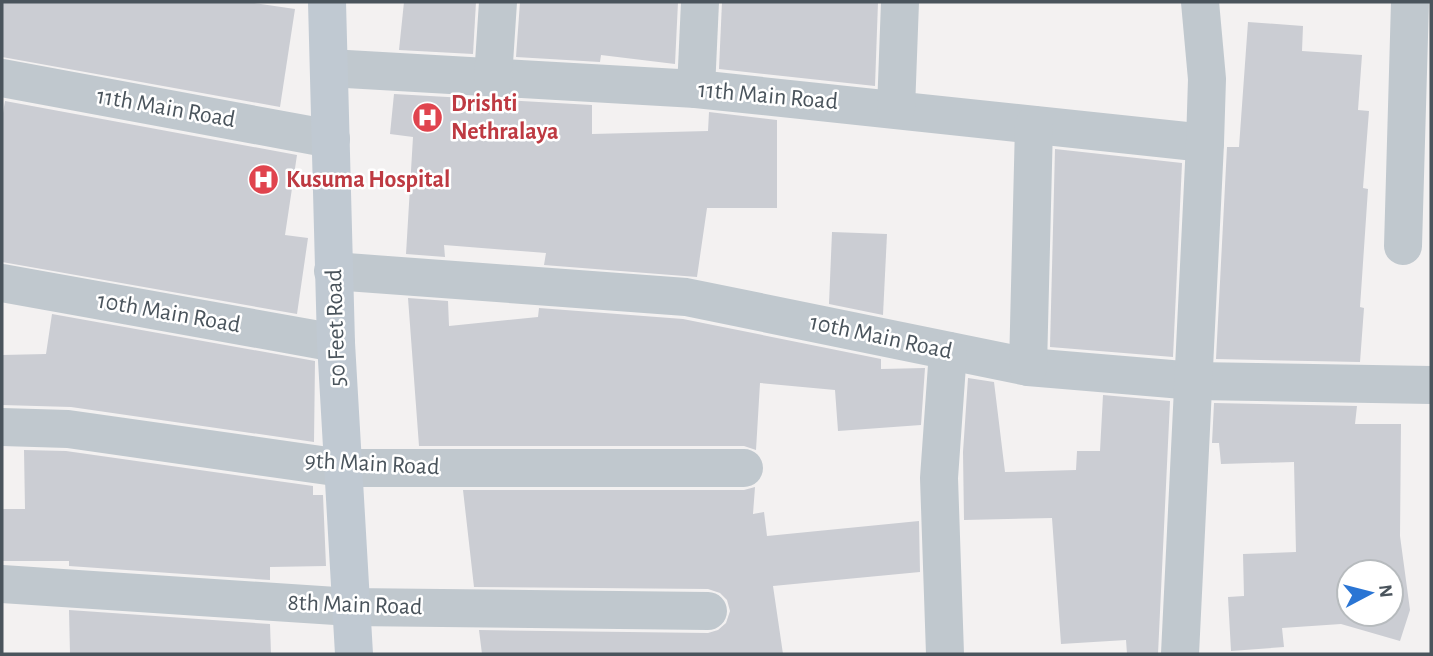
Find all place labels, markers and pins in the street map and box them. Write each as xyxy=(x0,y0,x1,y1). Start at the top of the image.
place label: Drishti Nethralaya xyxy=(451,92,559,144)
hospital icon: Drishti Nethralaya xyxy=(411,101,445,135)
hospital icon: Kusuma Hospital xyxy=(246,163,280,197)
place label: Kusuma Hospital xyxy=(286,168,450,192)

